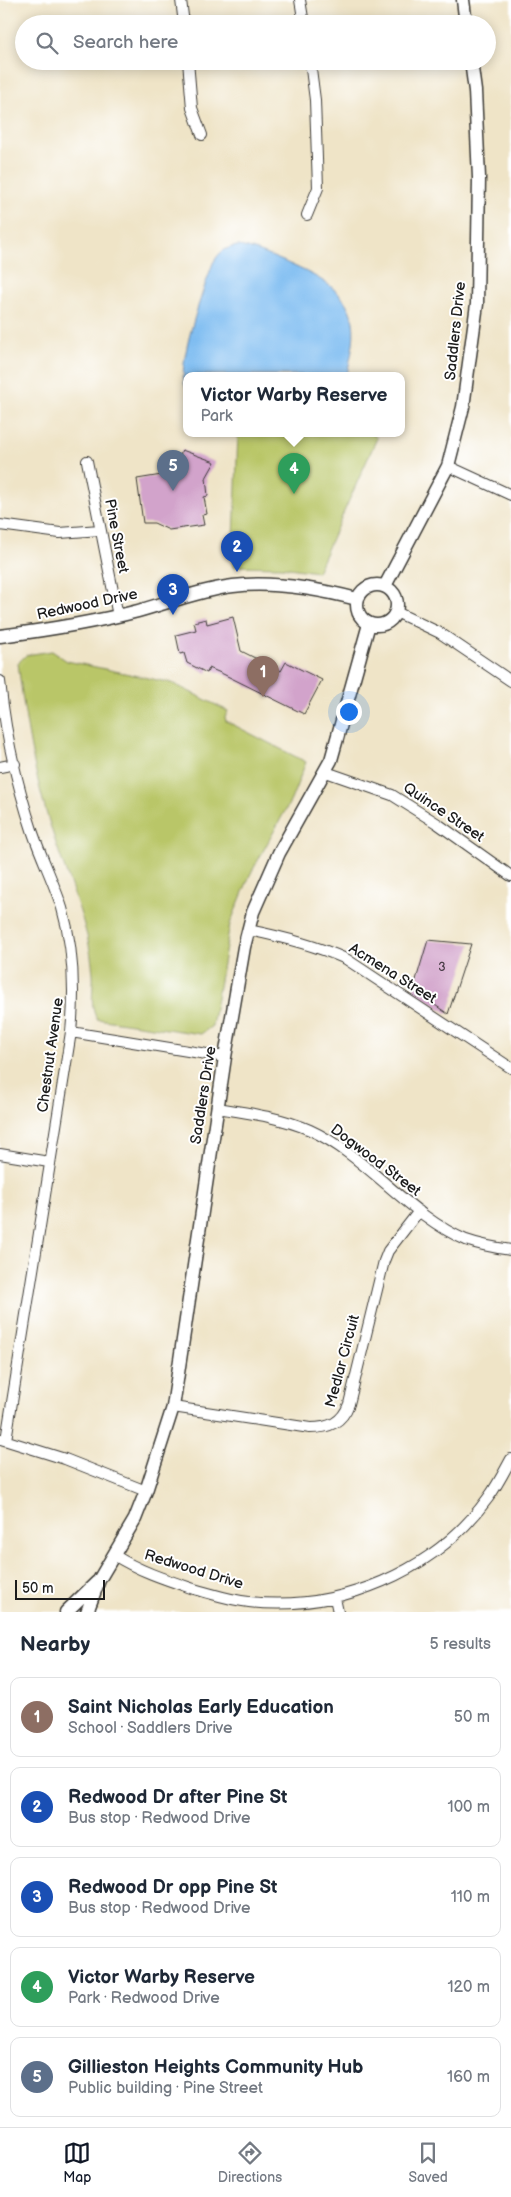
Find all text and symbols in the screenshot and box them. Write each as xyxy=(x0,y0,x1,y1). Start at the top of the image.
search box xyxy=(15,15,496,70)
icon: search xyxy=(33,29,61,57)
text: Search here xyxy=(73,31,178,54)
street label: Saddlers Drive xyxy=(441,281,470,381)
popup xyxy=(183,372,405,437)
text: Victor Warby Reserve xyxy=(201,384,388,407)
text: Park xyxy=(201,407,233,426)
pin: 5 xyxy=(157,450,189,491)
pin: 4 xyxy=(278,453,310,494)
street label: Pine Street xyxy=(100,497,133,575)
pin: 2 xyxy=(221,531,253,572)
pin: 3 xyxy=(157,574,189,615)
street label: Redwood Drive xyxy=(35,585,139,624)
pin: 1 xyxy=(247,656,279,697)
your location xyxy=(336,699,362,725)
street label: Quince Street xyxy=(400,778,488,847)
street label: Acmena Street xyxy=(345,939,441,1008)
house number: 3 xyxy=(438,960,446,975)
street label: Chestnut Avenue xyxy=(33,996,68,1114)
street label: Saddlers Drive xyxy=(186,1045,221,1145)
street label: Dogwood Street xyxy=(327,1120,425,1201)
street label: Medlar Circuit xyxy=(321,1312,364,1410)
street label: Redwood Drive xyxy=(142,1545,246,1594)
scale bar xyxy=(15,1577,105,1600)
text: 50 m xyxy=(22,1580,54,1597)
text: Nearby xyxy=(20,1632,90,1657)
text: 5 results xyxy=(429,1635,491,1654)
text: Saint Nicholas Early Education xyxy=(68,1696,334,1719)
text: 1 xyxy=(34,1708,40,1727)
text: 50 m xyxy=(454,1708,490,1727)
text: School · Saddlers Drive xyxy=(68,1719,233,1738)
text: Redwood Dr after Pine St xyxy=(68,1786,287,1809)
text: 2 xyxy=(32,1798,42,1817)
text: 100 m xyxy=(447,1798,490,1817)
text: Bus stop · Redwood Drive xyxy=(68,1809,251,1828)
text: Redwood Dr opp Pine St xyxy=(68,1876,277,1899)
text: 3 xyxy=(32,1888,42,1907)
text: 110 m xyxy=(451,1888,490,1907)
text: Bus stop · Redwood Drive xyxy=(68,1899,251,1918)
text: Victor Warby Reserve xyxy=(68,1966,255,1989)
text: 4 xyxy=(32,1978,42,1997)
text: 120 m xyxy=(447,1978,490,1997)
text: Park · Redwood Drive xyxy=(68,1989,220,2008)
text: Gillieston Heights Community Hub xyxy=(68,2056,363,2079)
text: 5 xyxy=(32,2068,42,2087)
text: 160 m xyxy=(447,2068,490,2087)
text: Public building · Pine Street xyxy=(68,2079,263,2098)
tab: Map xyxy=(63,2139,91,2186)
tab: Directions xyxy=(218,2139,282,2186)
tab: Saved xyxy=(408,2139,448,2186)

